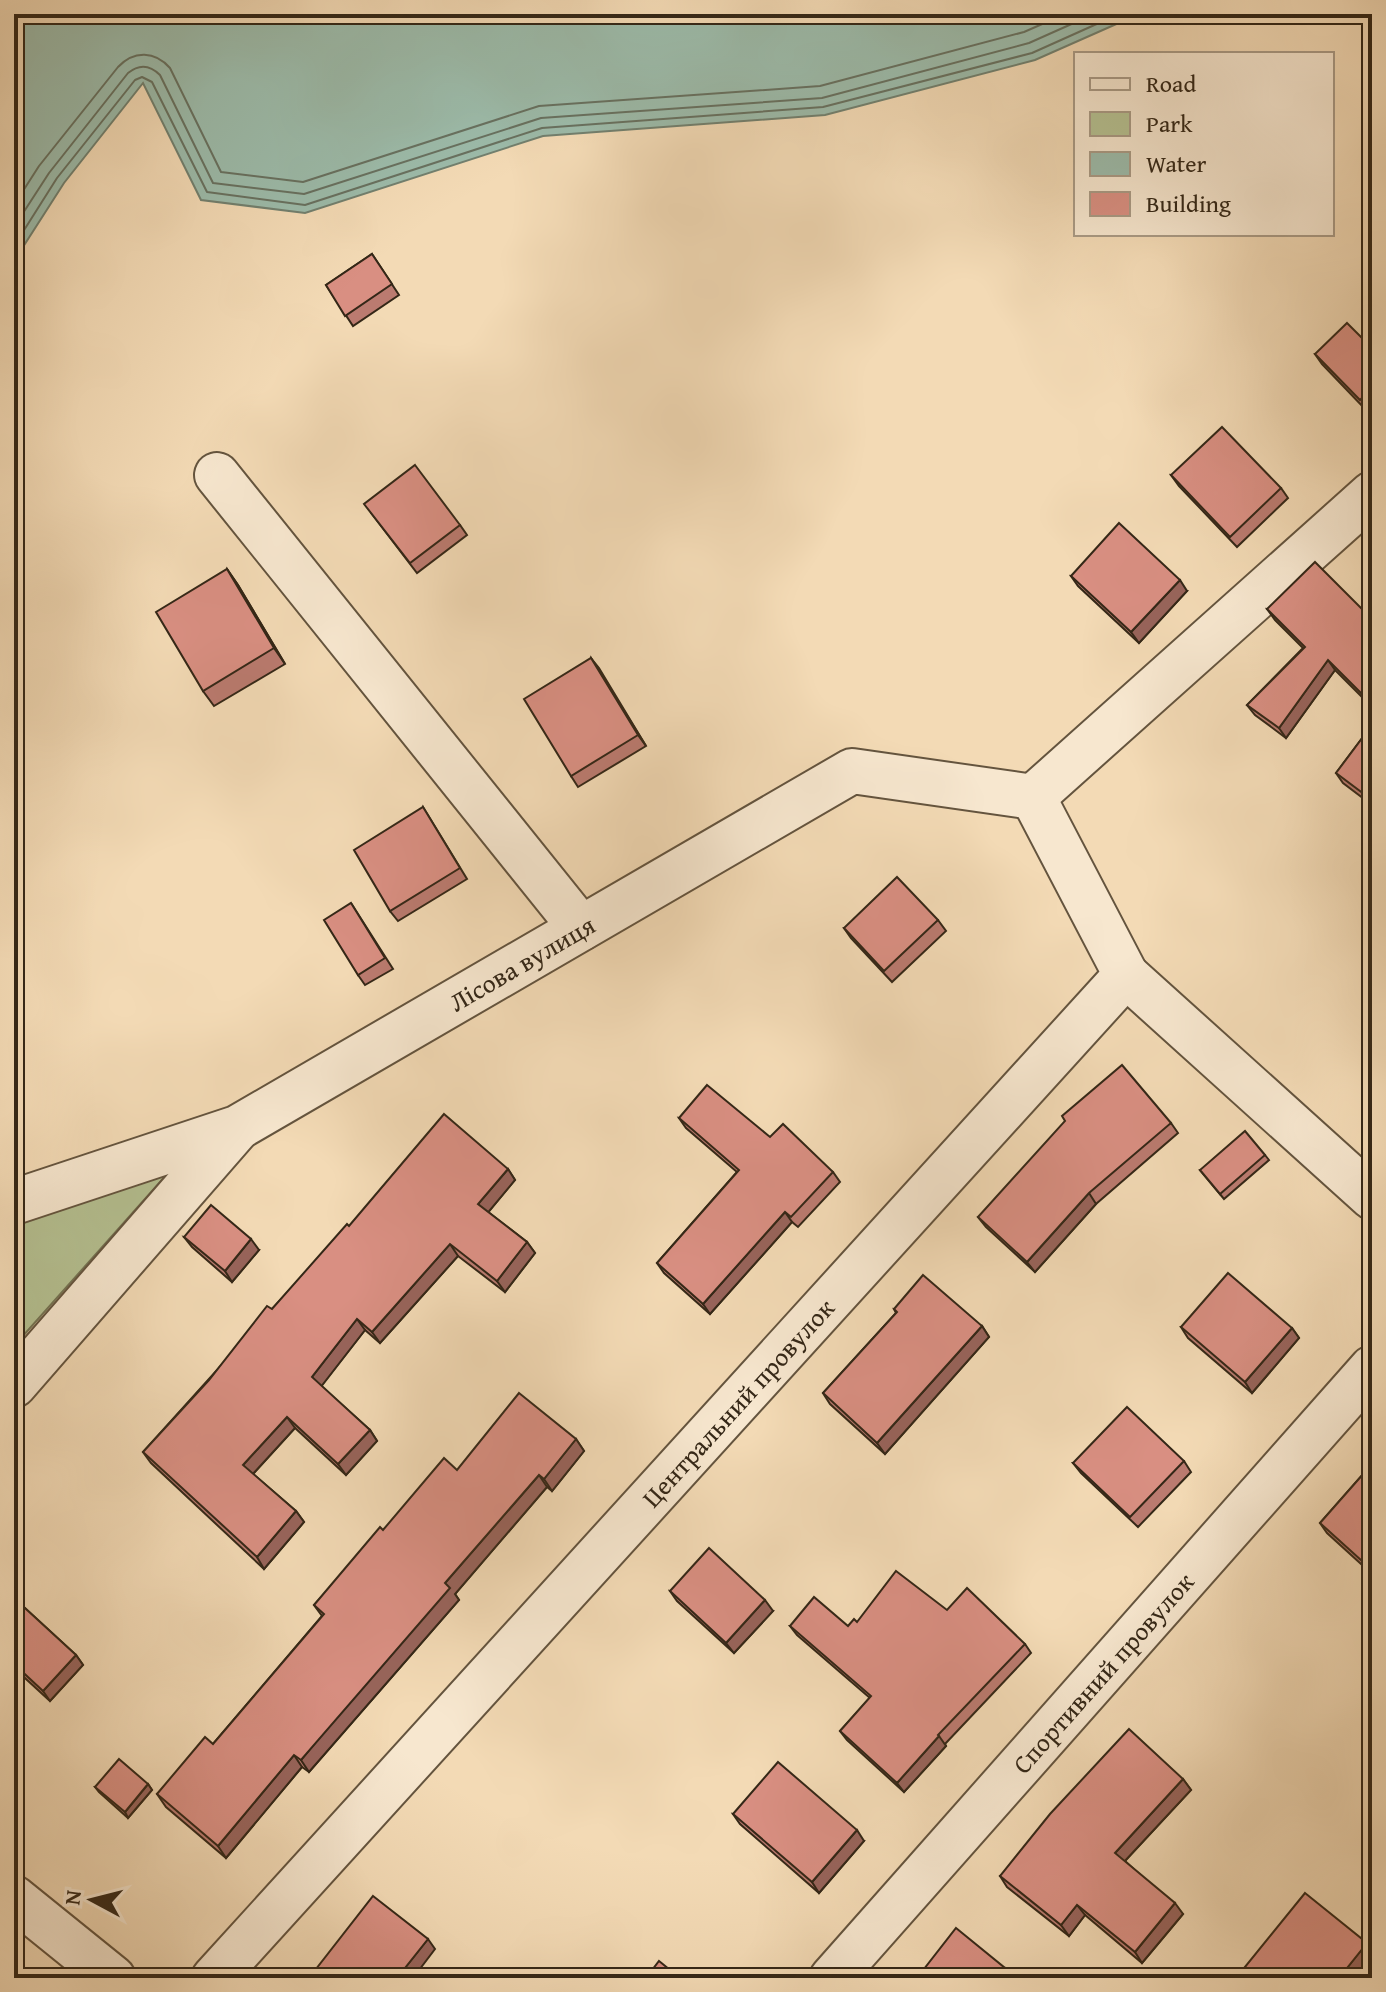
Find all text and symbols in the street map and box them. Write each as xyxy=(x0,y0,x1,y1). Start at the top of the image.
legend xyxy=(1074,52,1334,236)
text: Road xyxy=(1146,66,1196,101)
text: Park xyxy=(1146,106,1193,141)
text: Water xyxy=(1146,146,1207,181)
text: Building xyxy=(1146,186,1231,221)
street label: Лісова вулиця xyxy=(441,905,602,1021)
street label: Центральний провулок xyxy=(632,1289,843,1516)
street label: Спортивний провулок xyxy=(1002,1563,1203,1782)
north arrow xyxy=(52,1860,132,1940)
text: N xyxy=(55,1888,89,1907)

